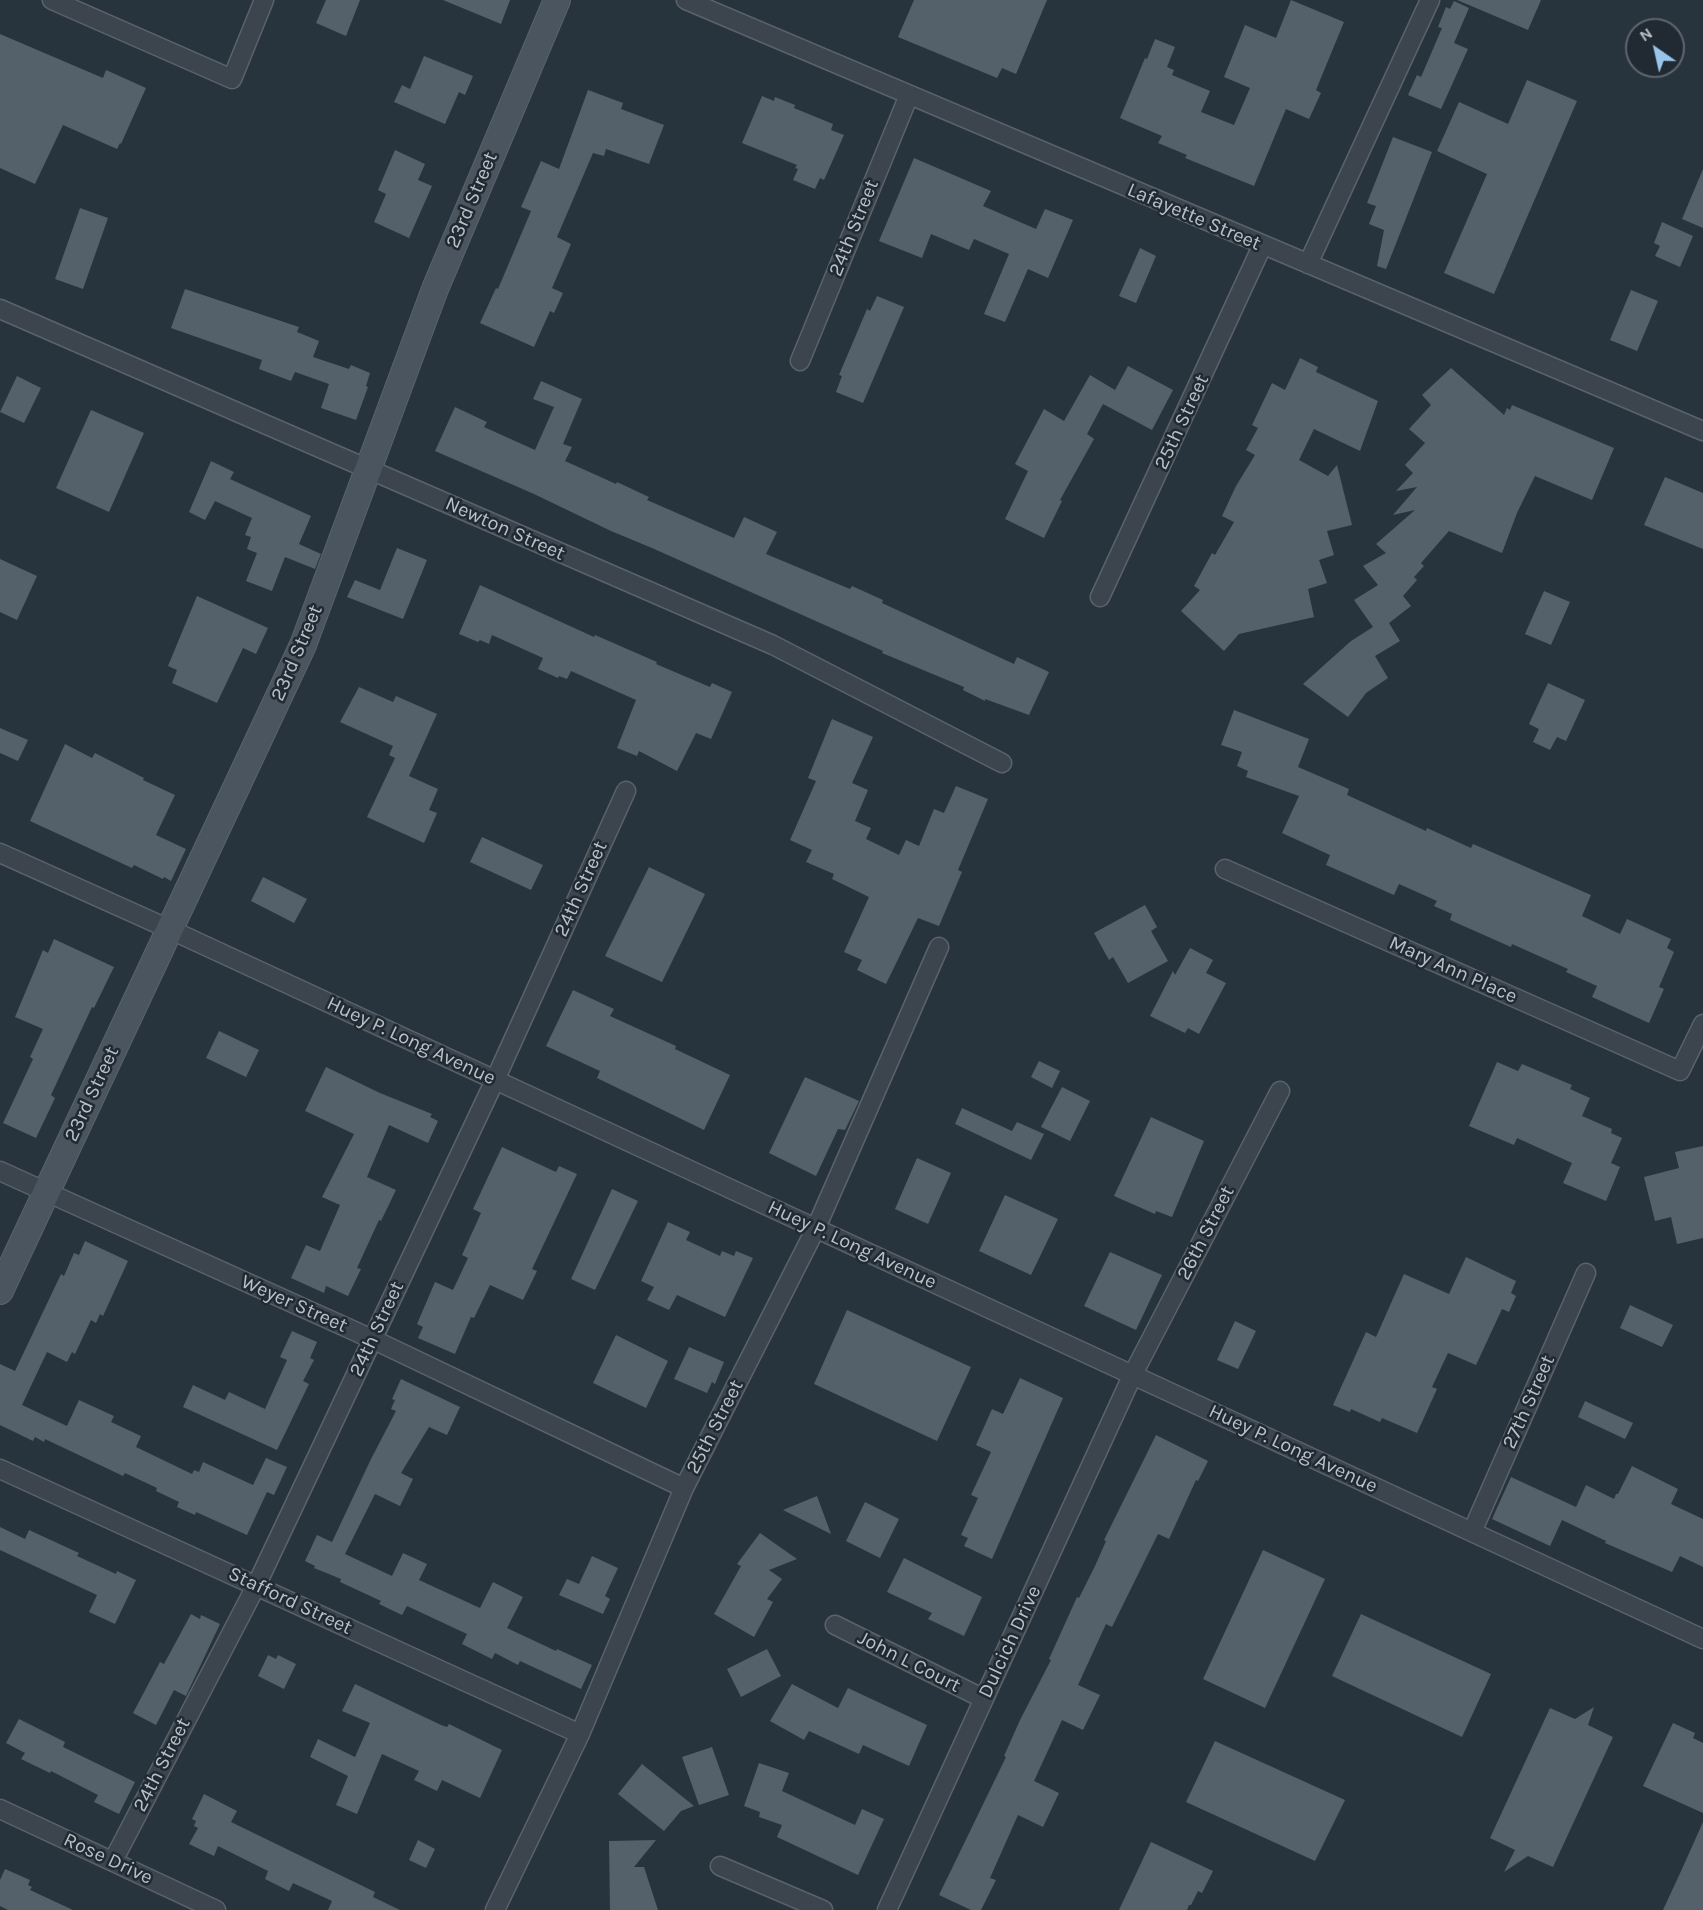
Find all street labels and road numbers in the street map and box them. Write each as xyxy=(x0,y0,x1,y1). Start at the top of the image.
street label: 23rd Street xyxy=(441,148,503,252)
street label: 24th Street xyxy=(824,176,884,280)
street label: Lafayette Street xyxy=(1124,178,1264,256)
street label: 25th Street xyxy=(1150,371,1214,473)
street label: Newton Street xyxy=(441,492,569,566)
street label: 23rd Street xyxy=(266,601,328,705)
street label: 24th Street xyxy=(549,838,613,940)
street label: Mary Ann Place xyxy=(1385,931,1521,1009)
street label: Huey P. Long Avenue xyxy=(323,991,499,1091)
street label: 23rd Street xyxy=(60,1043,124,1145)
street label: 26th Street xyxy=(1172,1182,1240,1284)
street label: Huey P. Long Avenue xyxy=(764,1195,940,1295)
street label: Weyer Street xyxy=(237,1270,351,1338)
street label: 24th Street xyxy=(345,1278,409,1380)
street label: 27th Street xyxy=(1498,1351,1560,1453)
street label: 25th Street xyxy=(681,1376,749,1478)
street label: Huey P. Long Avenue xyxy=(1205,1399,1381,1499)
street label: Stafford Street xyxy=(224,1562,356,1640)
street label: Dulcich Drive xyxy=(974,1582,1046,1702)
street label: John L Court xyxy=(854,1626,964,1698)
street label: 24th Street xyxy=(128,1714,196,1816)
street label: Rose Drive xyxy=(60,1828,156,1890)

